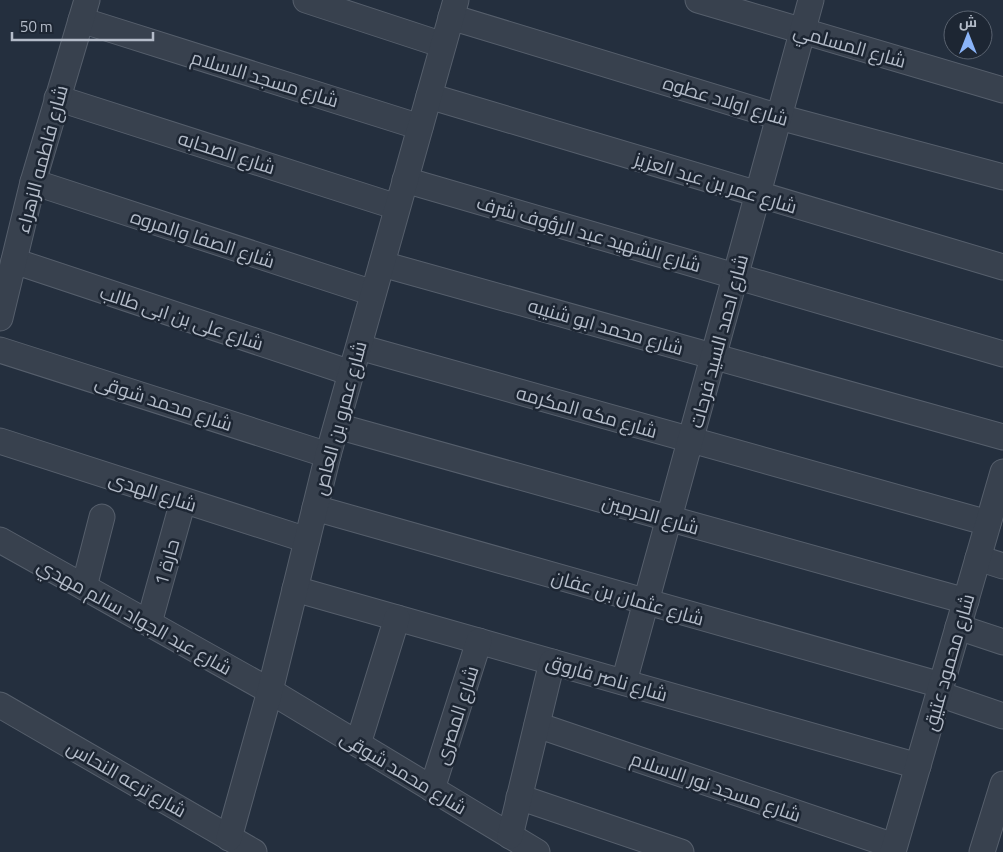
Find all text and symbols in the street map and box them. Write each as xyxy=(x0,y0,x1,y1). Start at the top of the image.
scale bar xyxy=(12,10,154,42)
north arrow xyxy=(943,10,993,60)
text: ش xyxy=(959,11,977,32)
text: 50 m xyxy=(20,15,53,38)
street label: شارع المسلمي xyxy=(790,15,910,76)
street label: شارع مسجد الاسلام xyxy=(188,42,342,114)
street label: شارع اولاد عطوه xyxy=(660,67,792,133)
street label: شارع فاطمه الزهراء xyxy=(7,82,75,236)
street label: شارع الصحابه xyxy=(175,123,279,181)
street label: شارع عمر بن عبد العزيز xyxy=(630,143,801,221)
street label: شارع الشهيد عبد الرؤوف شرف xyxy=(473,187,705,279)
street label: شارع الصفا والمروه xyxy=(127,201,279,275)
street label: شارع احمد السيد فرحات xyxy=(681,251,755,431)
street label: شارع على بن ابى طالب xyxy=(96,277,268,357)
street label: شارع محمد ابو شنيبه xyxy=(525,290,687,362)
street label: شارع عمرو بن العاص xyxy=(304,338,374,498)
street label: شارع محمد شوقى xyxy=(91,366,237,438)
street label: شارع مكه المكرمه xyxy=(513,377,661,445)
street label: شارع الهدى xyxy=(105,463,201,519)
street label: شارع الحرمين xyxy=(599,486,703,542)
street label: حارة 1 xyxy=(146,535,186,589)
street label: شارع عبد الجواد سالم مهدي xyxy=(32,550,238,683)
street label: شارع عثمان بن عفان xyxy=(548,561,708,633)
street label: شارع محمود عتيق xyxy=(915,590,981,734)
street label: شارع ناصر فاروق xyxy=(543,646,671,708)
street label: شارع المصرى xyxy=(426,662,486,768)
street label: شارع محمد شوقى xyxy=(335,723,473,821)
street label: شارع ترعه النحاس xyxy=(62,732,192,824)
street label: شارع مسجد نور الاسلام xyxy=(627,743,805,829)

